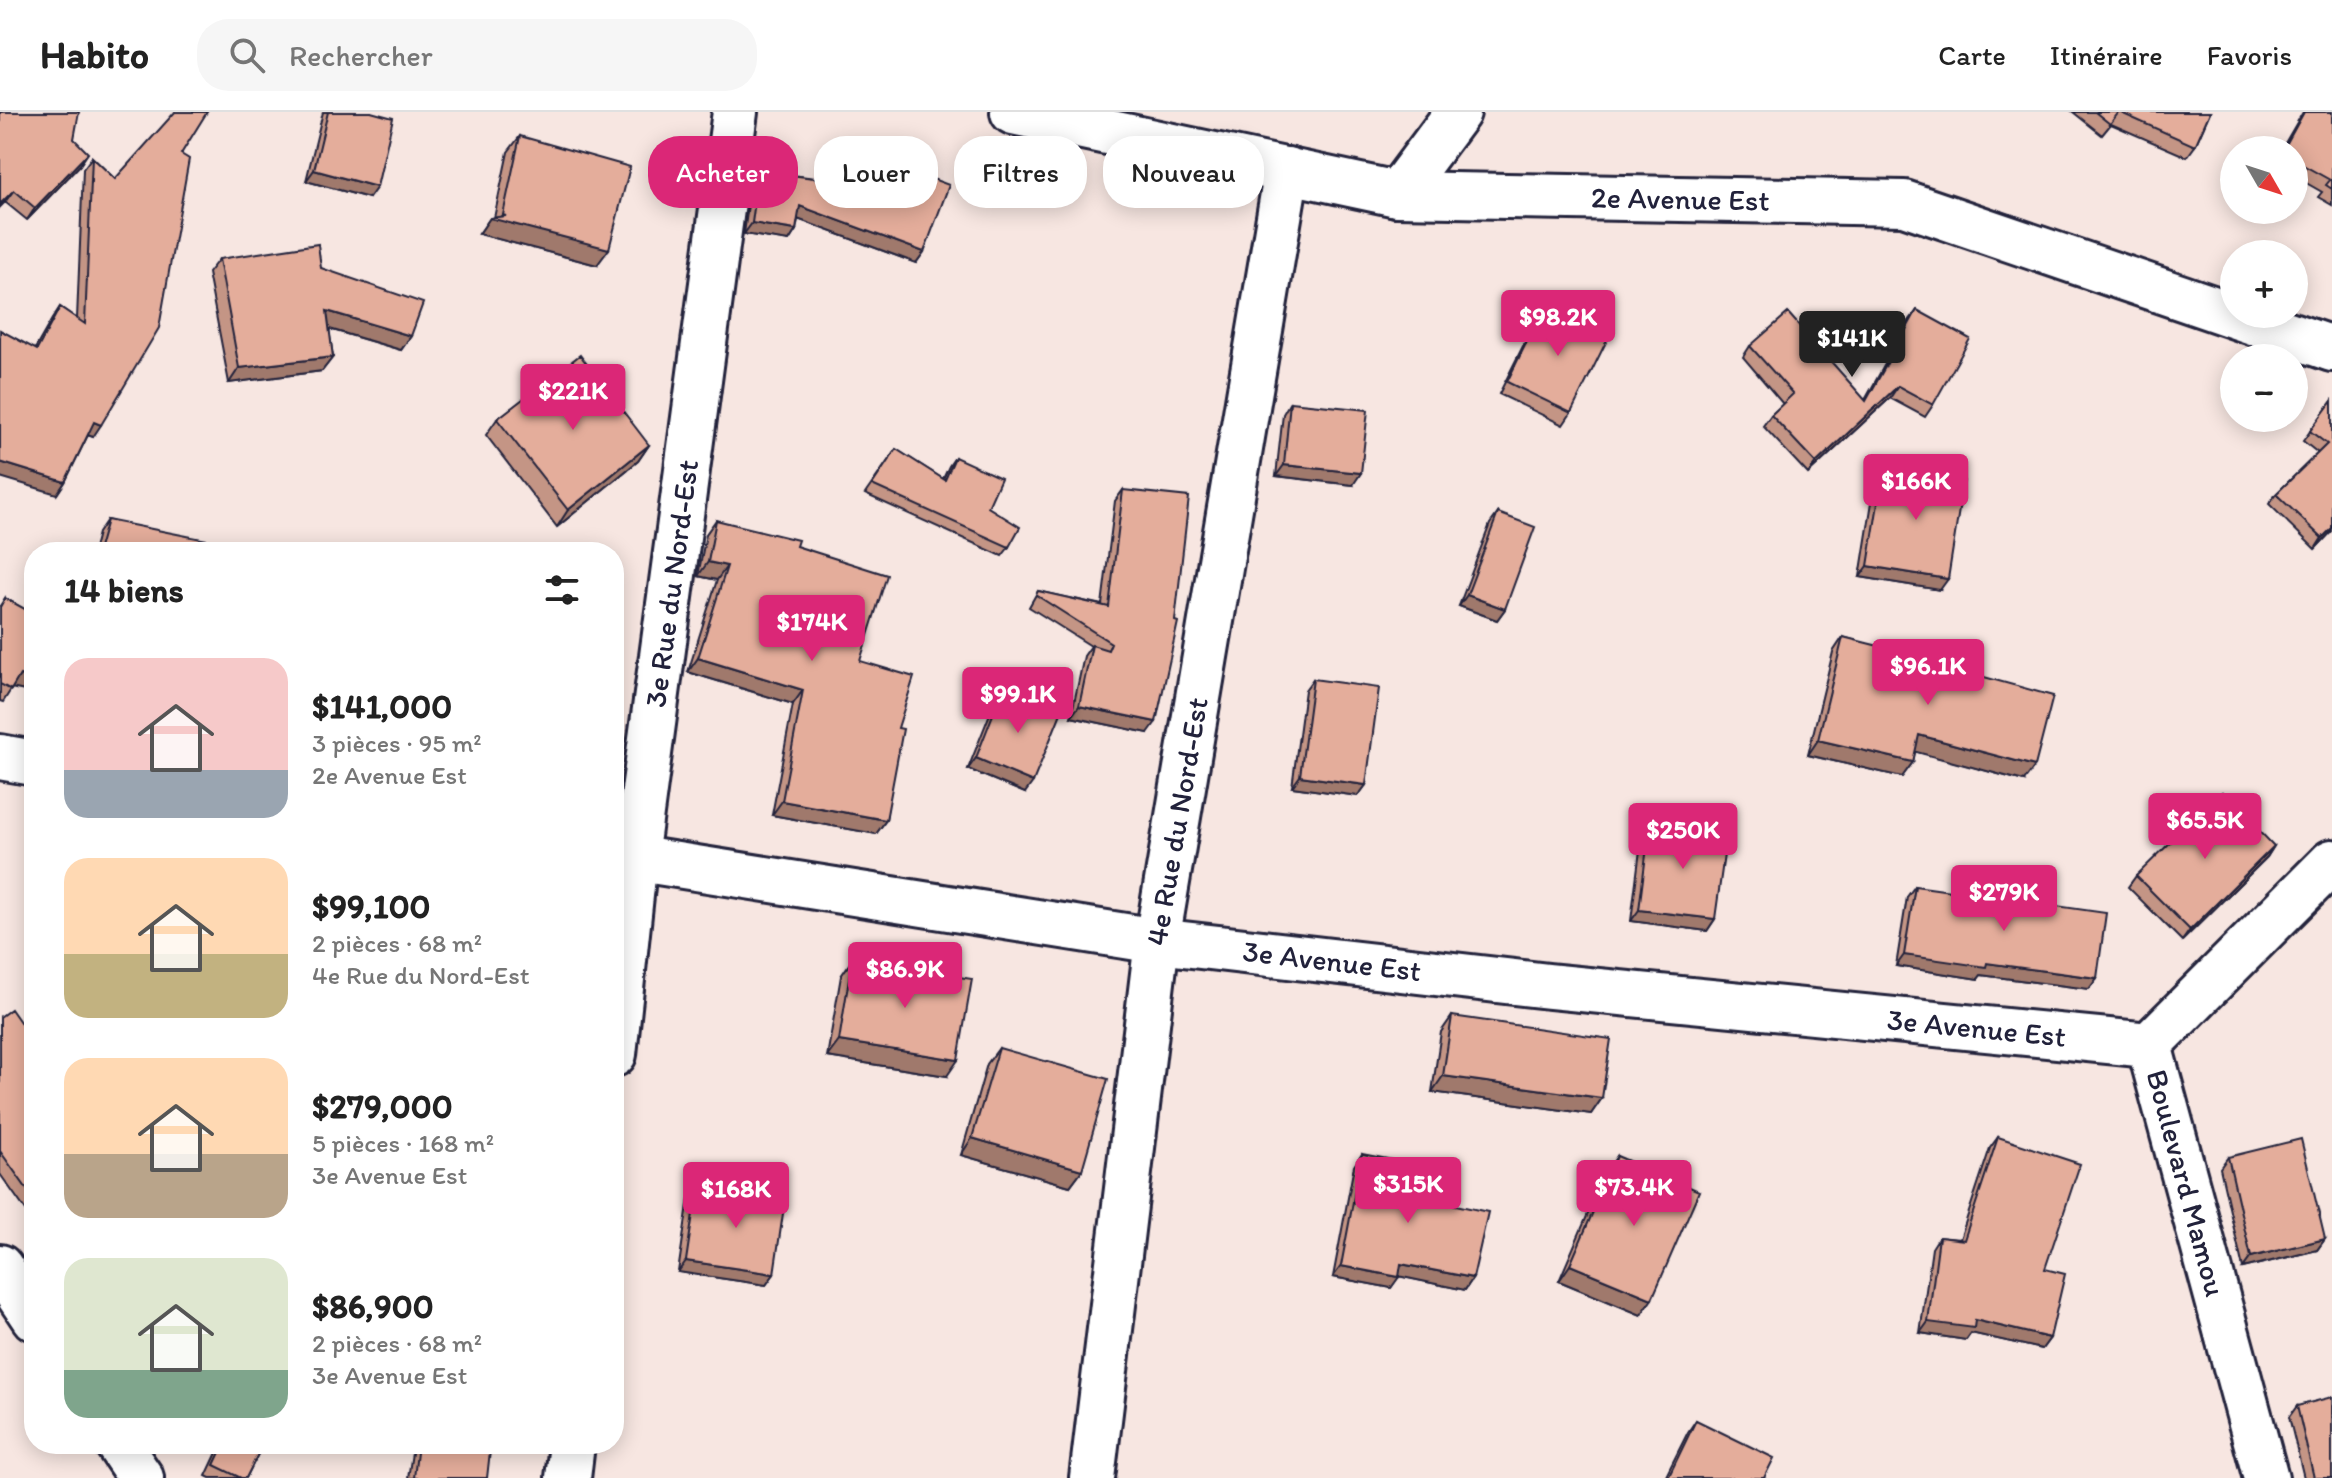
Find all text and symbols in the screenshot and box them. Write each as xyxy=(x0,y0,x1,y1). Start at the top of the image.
search box xyxy=(197,19,757,91)
text: Habito xyxy=(40,32,149,78)
icon: search xyxy=(225,33,269,77)
text: Rechercher xyxy=(289,37,433,74)
text: Carte xyxy=(1938,38,2006,72)
text: Itinéraire xyxy=(2050,38,2163,72)
text: Favoris xyxy=(2207,38,2292,72)
chip: Acheter xyxy=(648,136,798,208)
chip: Louer xyxy=(814,136,938,208)
chip: Filtres xyxy=(954,136,1087,208)
chip: Nouveau xyxy=(1103,136,1264,208)
north arrow xyxy=(2220,136,2308,224)
map controls xyxy=(2220,136,2308,432)
street label: 2e Avenue Est xyxy=(1591,178,1770,219)
button: + xyxy=(2220,240,2308,328)
pin: $98.2K xyxy=(1493,290,1623,358)
text: $98.2K xyxy=(1519,300,1597,332)
pin: $141K xyxy=(1796,311,1908,379)
text: $141K xyxy=(1817,321,1887,353)
button: − xyxy=(2220,344,2308,432)
pin: $221K xyxy=(517,364,629,432)
text: $221K xyxy=(538,374,608,406)
pin: $166K xyxy=(1860,454,1972,522)
street label: 3e Rue du Nord-Est xyxy=(636,457,706,710)
text: $166K xyxy=(1881,464,1951,496)
icon: filters xyxy=(540,568,584,612)
text: 14 biens xyxy=(64,570,184,611)
pin: $174K xyxy=(756,595,868,663)
text: $174K xyxy=(777,605,847,637)
pin: $96.1K xyxy=(1863,639,1993,707)
text: $96.1K xyxy=(1890,649,1966,681)
pin: $99.1K xyxy=(953,667,1083,735)
text: $99.1K xyxy=(980,677,1056,709)
text: $141,000 xyxy=(312,686,452,727)
icon: home xyxy=(128,690,224,786)
street label: 4e Rue du Nord-Est xyxy=(1138,695,1216,948)
text: 3 pièces · 95 m² xyxy=(312,727,482,759)
text: 2e Avenue Est xyxy=(312,759,467,791)
pin: $65.5K xyxy=(2140,793,2270,861)
pin: $250K xyxy=(1627,803,1739,871)
text: $65.5K xyxy=(2166,803,2244,835)
text: $250K xyxy=(1646,813,1720,845)
pin: $279K xyxy=(1948,865,2060,933)
text: $279K xyxy=(1969,875,2039,907)
text: $99,100 xyxy=(312,886,431,927)
icon: home xyxy=(128,890,224,986)
text: 2 pièces · 68 m² xyxy=(312,927,482,959)
street label: 3e Avenue Est xyxy=(1241,932,1423,989)
pin: $86.9K xyxy=(840,942,970,1010)
text: $86.9K xyxy=(866,952,944,984)
text: 4e Rue du Nord-Est xyxy=(312,959,530,991)
street label: 3e Avenue Est xyxy=(1886,1000,2068,1055)
street label: Boulevard Mamou xyxy=(2138,1065,2235,1300)
text: $279,000 xyxy=(312,1086,453,1127)
icon: home xyxy=(128,1090,224,1186)
text: 5 pièces · 168 m² xyxy=(312,1127,494,1159)
pin: $315K xyxy=(1352,1157,1464,1225)
text: 3e Avenue Est xyxy=(312,1159,467,1191)
pin: $73.4K xyxy=(1569,1160,1699,1228)
pin: $168K xyxy=(680,1162,792,1230)
text: $315K xyxy=(1373,1167,1443,1199)
text: $73.4K xyxy=(1595,1170,1673,1202)
text: $168K xyxy=(701,1172,771,1204)
text: $86,900 xyxy=(312,1286,434,1327)
icon: home xyxy=(128,1290,224,1386)
text: 2 pièces · 68 m² xyxy=(312,1327,482,1359)
text: 3e Avenue Est xyxy=(312,1359,467,1391)

